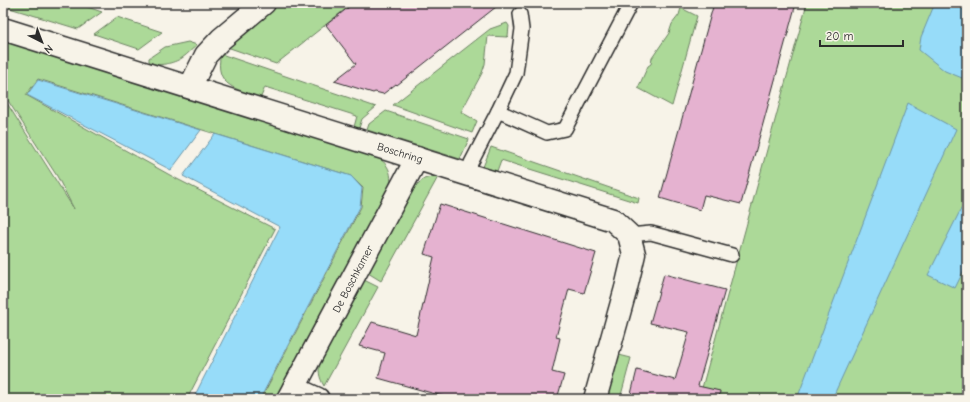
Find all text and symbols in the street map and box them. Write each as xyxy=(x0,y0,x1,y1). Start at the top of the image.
north arrow xyxy=(22,22,62,62)
scale bar xyxy=(820,22,903,48)
text: 20 m xyxy=(826,29,854,43)
text: N xyxy=(41,42,55,56)
street label: Boschring xyxy=(376,140,424,166)
street label: De Boschkamer xyxy=(330,243,376,315)

